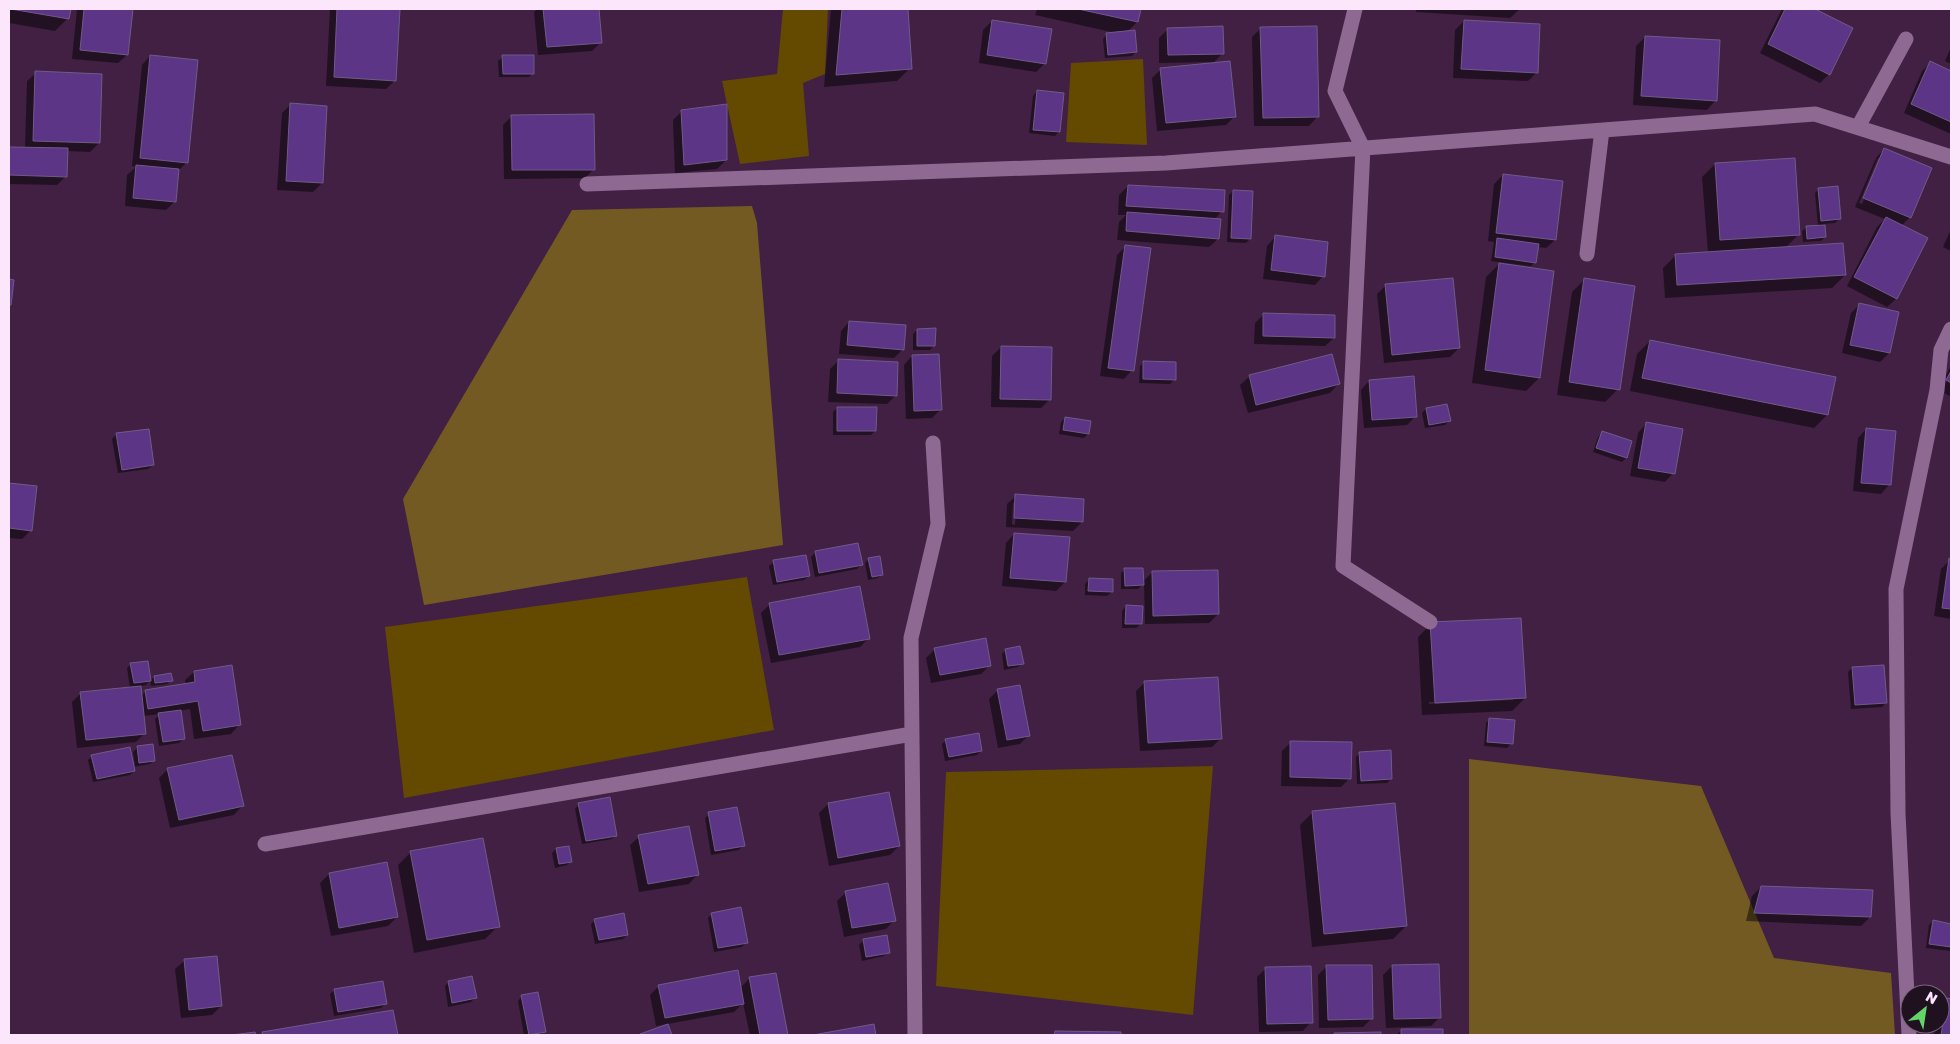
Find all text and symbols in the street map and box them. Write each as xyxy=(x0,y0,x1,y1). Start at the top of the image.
north arrow xyxy=(1900,984,1950,1034)
text: N xyxy=(1923,987,1941,1007)

